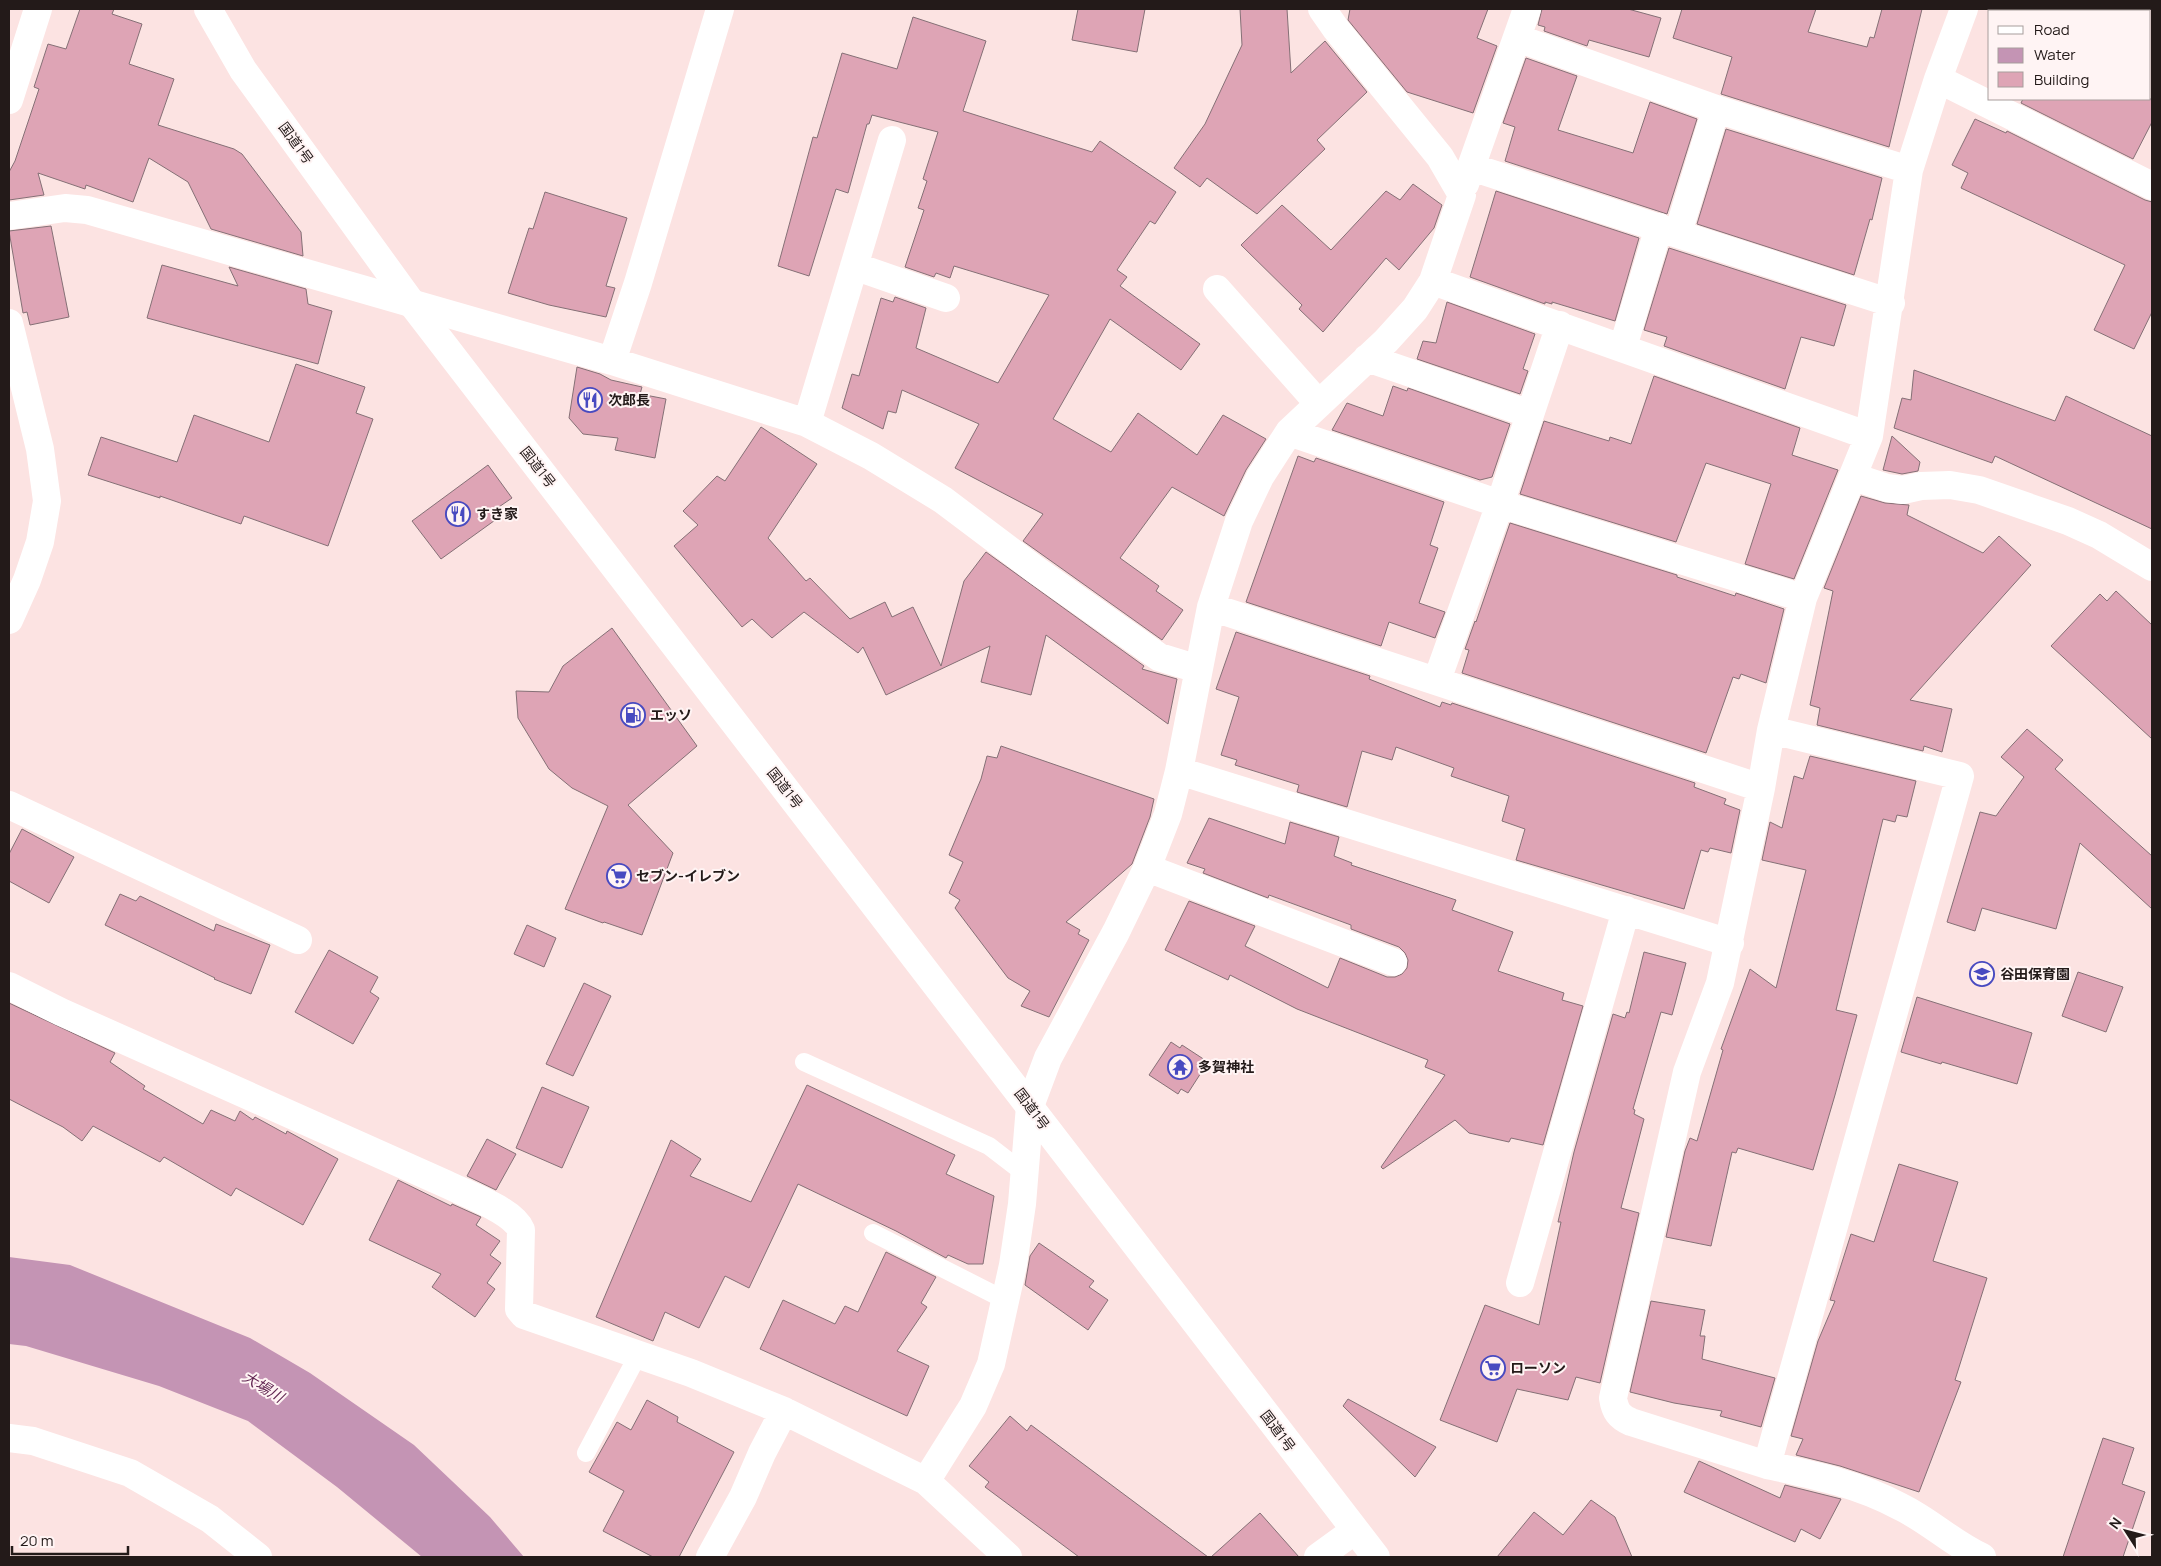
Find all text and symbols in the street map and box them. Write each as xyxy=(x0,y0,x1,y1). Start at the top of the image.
legend xyxy=(1988,10,2151,100)
text: Road xyxy=(2034,19,2070,40)
text: Water xyxy=(2034,44,2076,65)
text: Building xyxy=(2034,69,2089,90)
street label: 国道1号 xyxy=(275,118,318,167)
restaurant icon: 次郎長 xyxy=(577,387,603,413)
place label: 次郎長 xyxy=(608,390,650,409)
street label: 国道1号 xyxy=(516,442,560,491)
restaurant icon: すき家 xyxy=(445,501,471,527)
place label: すき家 xyxy=(476,504,518,523)
fuel station icon: エッソ xyxy=(620,702,646,728)
place label: エッソ xyxy=(650,705,692,724)
street label: 国道1号 xyxy=(763,763,807,812)
supermarket icon: セブン-イレブン xyxy=(606,863,632,889)
place label: セブン-イレブン xyxy=(636,866,740,885)
school or university icon: 谷田保育園 xyxy=(1969,961,1995,987)
place label: 谷田保育園 xyxy=(2000,964,2070,983)
temple icon: 多賀神社 xyxy=(1167,1054,1193,1080)
place label: 多賀神社 xyxy=(1198,1057,1254,1076)
street label: 国道1号 xyxy=(1011,1084,1054,1133)
supermarket icon: ローソン xyxy=(1480,1355,1506,1381)
place label: ローソン xyxy=(1510,1358,1566,1377)
water label: 大場川 xyxy=(239,1366,290,1408)
street label: 国道1号 xyxy=(1257,1406,1300,1455)
north arrow xyxy=(2101,1506,2151,1556)
text: N xyxy=(2104,1513,2126,1533)
scale bar xyxy=(12,1524,129,1556)
text: 20 m xyxy=(20,1530,53,1551)

